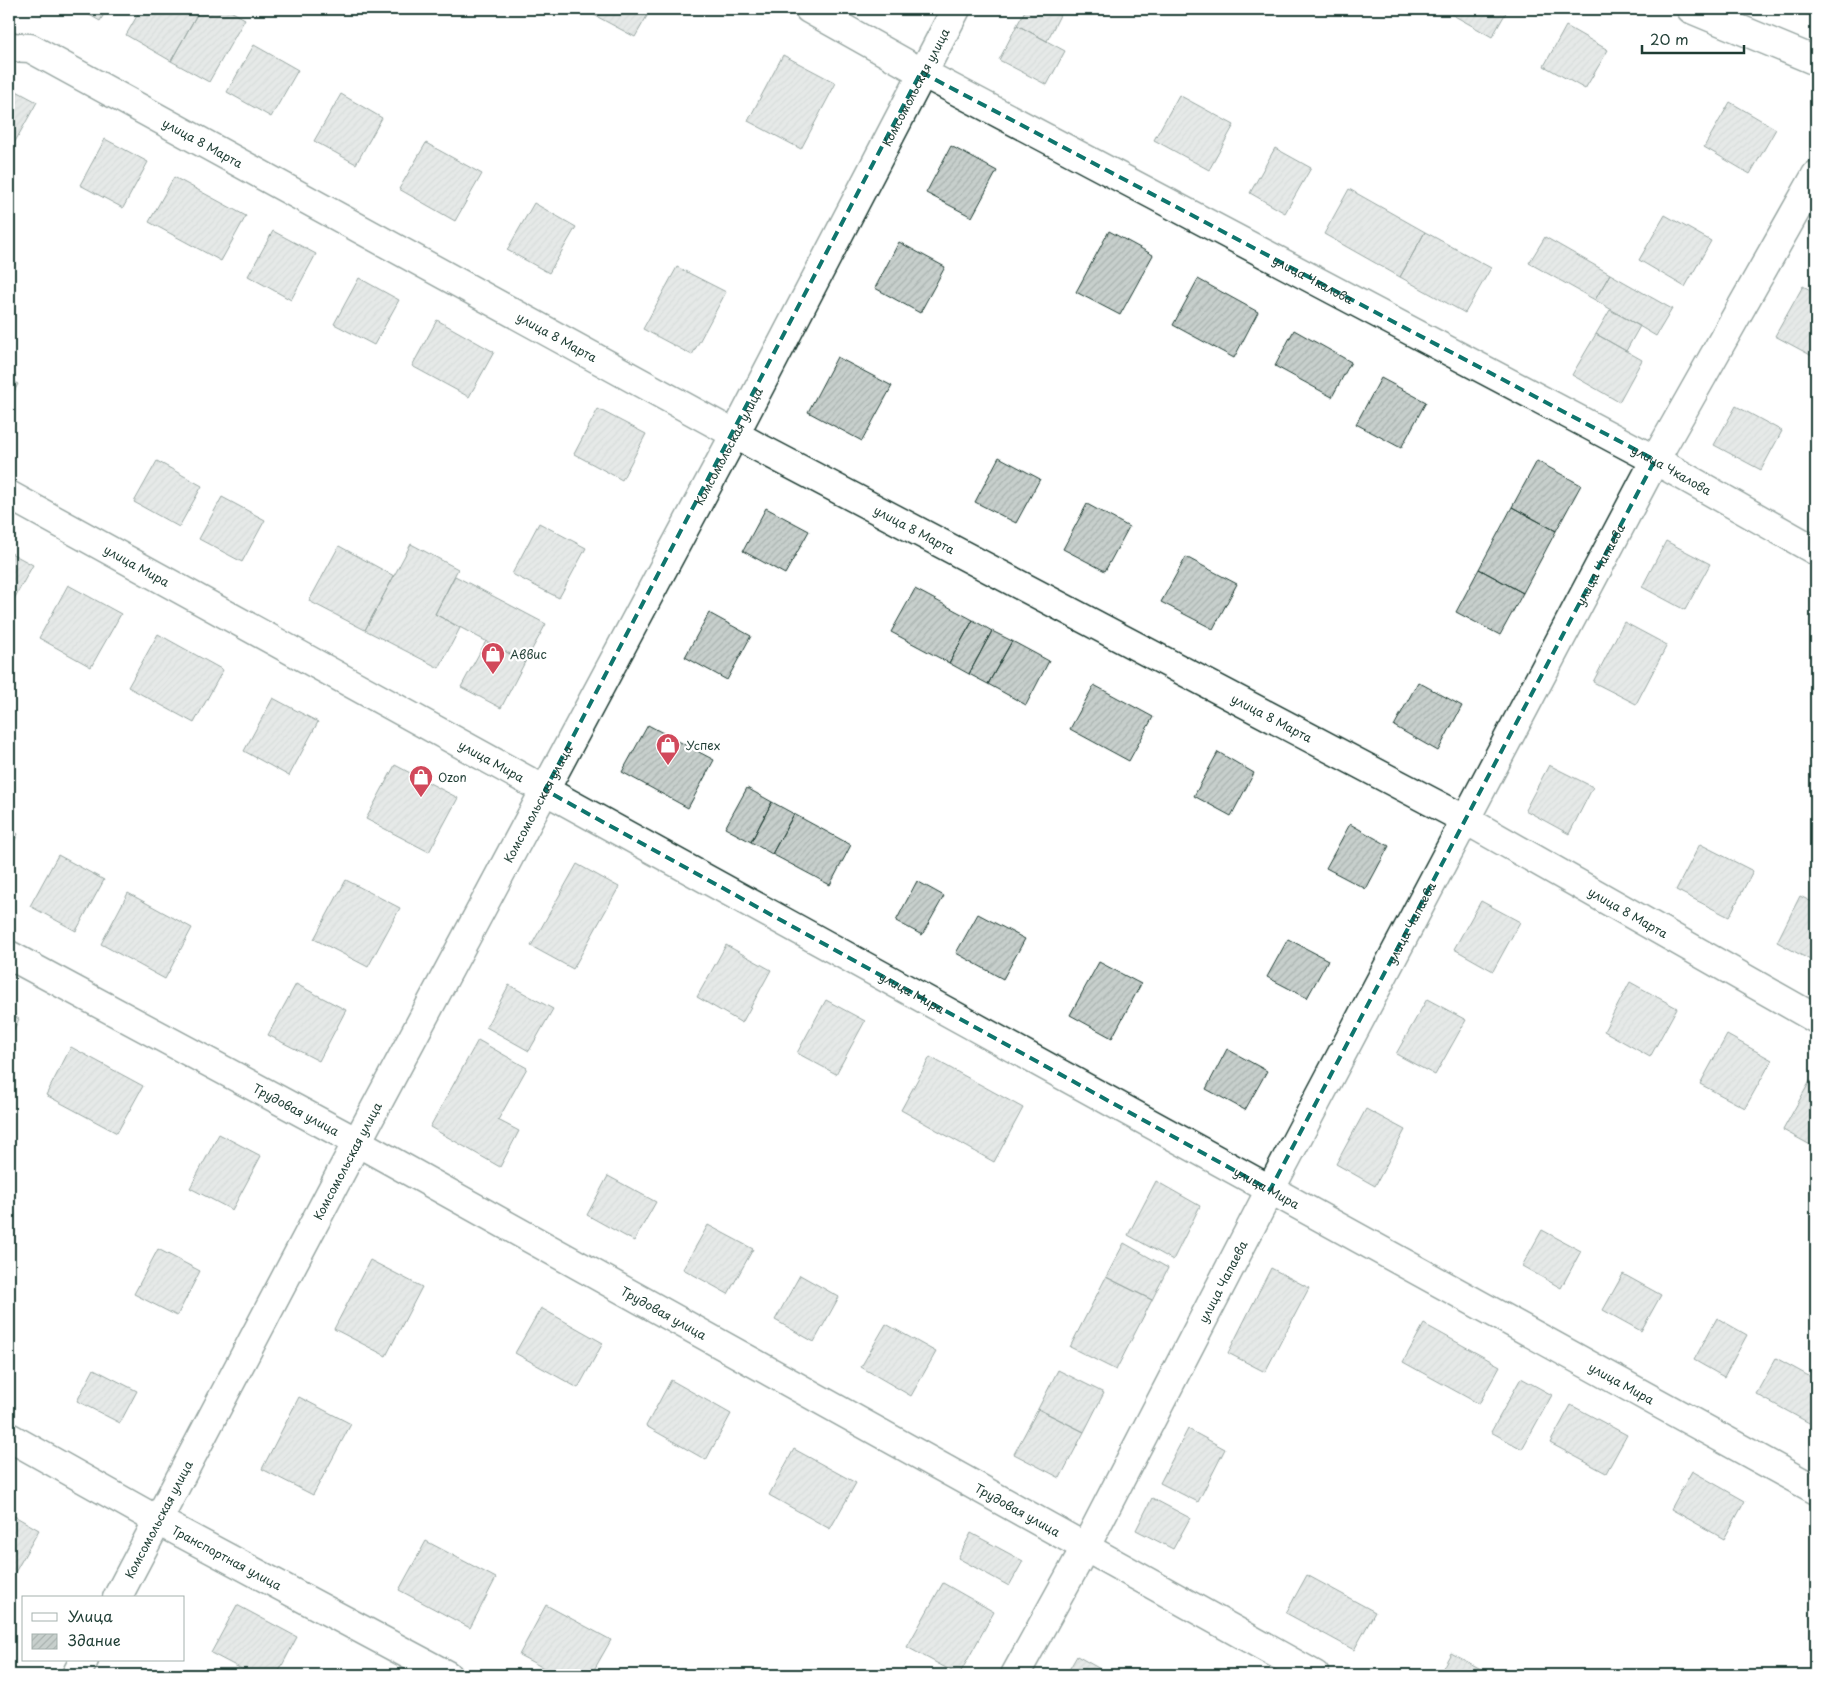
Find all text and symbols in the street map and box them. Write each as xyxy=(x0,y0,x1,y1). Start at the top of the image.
scale bar xyxy=(1642,22,1745,54)
street label: Комсомольская улица xyxy=(877,24,954,149)
text: 20 m xyxy=(1650,27,1689,50)
street label: улица 8 Марта xyxy=(159,113,247,172)
street label: улица Чкалова xyxy=(1269,250,1357,308)
street label: улица 8 Марта xyxy=(514,308,601,366)
street label: Комсомольская улица xyxy=(690,384,767,508)
street label: улица Чкалова xyxy=(1628,440,1715,500)
street label: улица 8 Марта xyxy=(871,501,959,558)
street label: улица Чапаева xyxy=(1571,520,1629,609)
street label: улица Мира xyxy=(101,540,173,591)
shop icon: Аввис xyxy=(480,641,506,675)
place label: Аввис xyxy=(510,645,547,663)
street label: улица 8 Марта xyxy=(1228,689,1316,747)
shop icon: Успех xyxy=(655,732,681,766)
street label: улица Мира xyxy=(456,735,528,786)
place label: Успех xyxy=(686,736,721,754)
street label: Комсомольская улица xyxy=(499,741,577,866)
shop icon: Ozon xyxy=(408,764,434,798)
place label: Ozon xyxy=(438,768,467,786)
street label: улица Чапаева xyxy=(1382,878,1440,967)
street label: улица 8 Марта xyxy=(1585,882,1672,942)
street label: улица Мира xyxy=(876,967,949,1018)
street label: Трудовая улица xyxy=(250,1079,343,1140)
street label: Комсомольская улица xyxy=(309,1098,386,1223)
street label: улица Мира xyxy=(1231,1162,1303,1213)
street label: улица Чапаева xyxy=(1194,1237,1252,1326)
street label: Трудовая улица xyxy=(618,1282,710,1344)
street label: улица Мира xyxy=(1586,1358,1658,1409)
street label: Комсомольская улица xyxy=(120,1457,197,1581)
street label: Трудовая улица xyxy=(971,1478,1064,1541)
street label: Транспортная улица xyxy=(169,1521,285,1594)
legend xyxy=(22,1596,185,1662)
text: Улица xyxy=(68,1604,113,1627)
text: Здание xyxy=(68,1628,121,1651)

